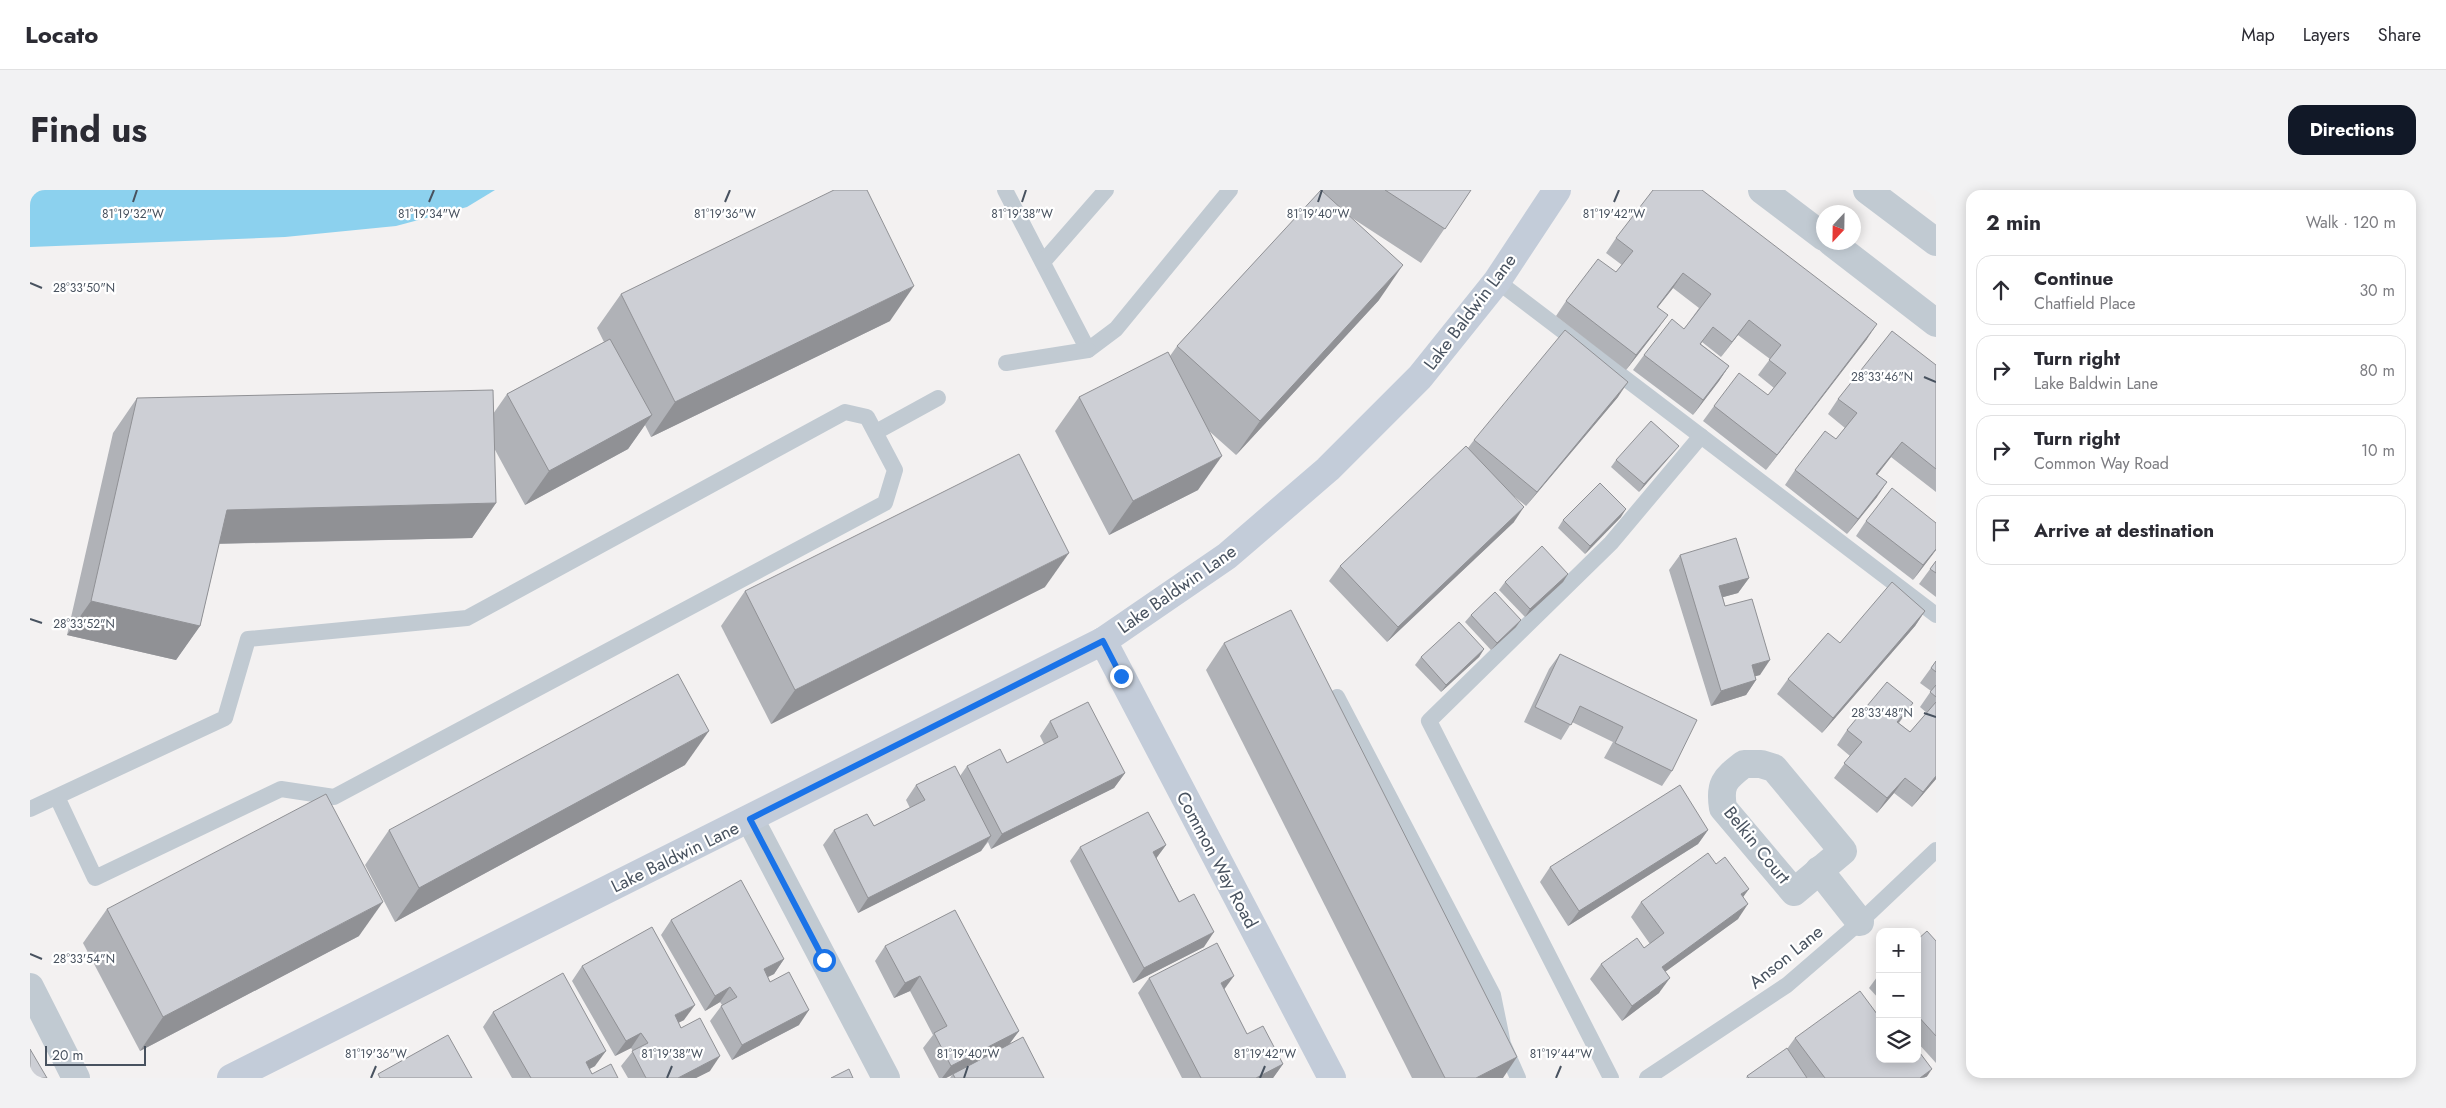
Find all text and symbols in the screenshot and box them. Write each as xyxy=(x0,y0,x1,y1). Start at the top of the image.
text: Locato xyxy=(25,17,98,52)
text: Map xyxy=(2241,22,2275,48)
text: Layers xyxy=(2303,22,2350,48)
text: Share xyxy=(2378,22,2421,48)
text: Find us xyxy=(30,105,147,155)
button: Directions xyxy=(2288,105,2416,155)
text: 81°19'32"W xyxy=(102,205,164,223)
text: 81°19'34"W xyxy=(398,205,460,223)
text: 81°19'36"W xyxy=(694,205,756,223)
text: 81°19'38"W xyxy=(991,205,1053,223)
text: 81°19'40"W xyxy=(1287,205,1349,223)
text: 81°19'42"W xyxy=(1583,205,1645,223)
north arrow xyxy=(1816,205,1861,250)
text: 2 min xyxy=(1986,208,2041,238)
text: Walk · 120 m xyxy=(2306,211,2396,234)
street label: Lake Baldwin Lane xyxy=(1418,248,1522,376)
text: Continue xyxy=(2034,265,2113,292)
icon: ahead xyxy=(1987,276,2015,304)
text: 28°33'50"N xyxy=(53,279,115,297)
text: 30 m xyxy=(2359,279,2395,302)
text: Chatfield Place xyxy=(2034,292,2136,315)
text: Turn right xyxy=(2034,345,2120,372)
icon: right xyxy=(1987,356,2015,384)
text: 80 m xyxy=(2359,359,2395,382)
text: 28°33'46"N xyxy=(1851,368,1913,386)
text: Lake Baldwin Lane xyxy=(2034,372,2158,395)
text: Turn right xyxy=(2034,425,2120,452)
icon: right xyxy=(1987,436,2015,464)
text: 10 m xyxy=(2361,439,2395,462)
text: Common Way Road xyxy=(2034,452,2169,475)
icon: arrive xyxy=(1987,516,2015,544)
text: Arrive at destination xyxy=(2034,517,2214,544)
street label: Lake Baldwin Lane xyxy=(1112,538,1242,640)
text: 28°33'52"N xyxy=(53,615,115,633)
route end xyxy=(1110,665,1133,688)
text: 28°33'48"N xyxy=(1851,704,1913,722)
street label: Common Way Road xyxy=(1170,787,1264,933)
street label: Belkin Court xyxy=(1718,801,1797,890)
street label: Lake Baldwin Lane xyxy=(607,815,743,899)
street label: Anson Lane xyxy=(1743,919,1829,995)
map controls xyxy=(1876,928,1921,1063)
button: + xyxy=(1876,928,1921,973)
route start xyxy=(813,949,836,972)
text: 28°33'54"N xyxy=(53,950,115,968)
button: − xyxy=(1876,973,1921,1018)
button: layers xyxy=(1876,1018,1921,1063)
scale bar xyxy=(45,1043,146,1066)
text: 20 m xyxy=(52,1045,84,1065)
text: 81°19'36"W xyxy=(345,1045,407,1063)
text: 81°19'38"W xyxy=(641,1045,703,1063)
text: 81°19'40"W xyxy=(937,1045,999,1063)
text: 81°19'42"W xyxy=(1234,1045,1296,1063)
text: 81°19'44"W xyxy=(1530,1045,1592,1063)

